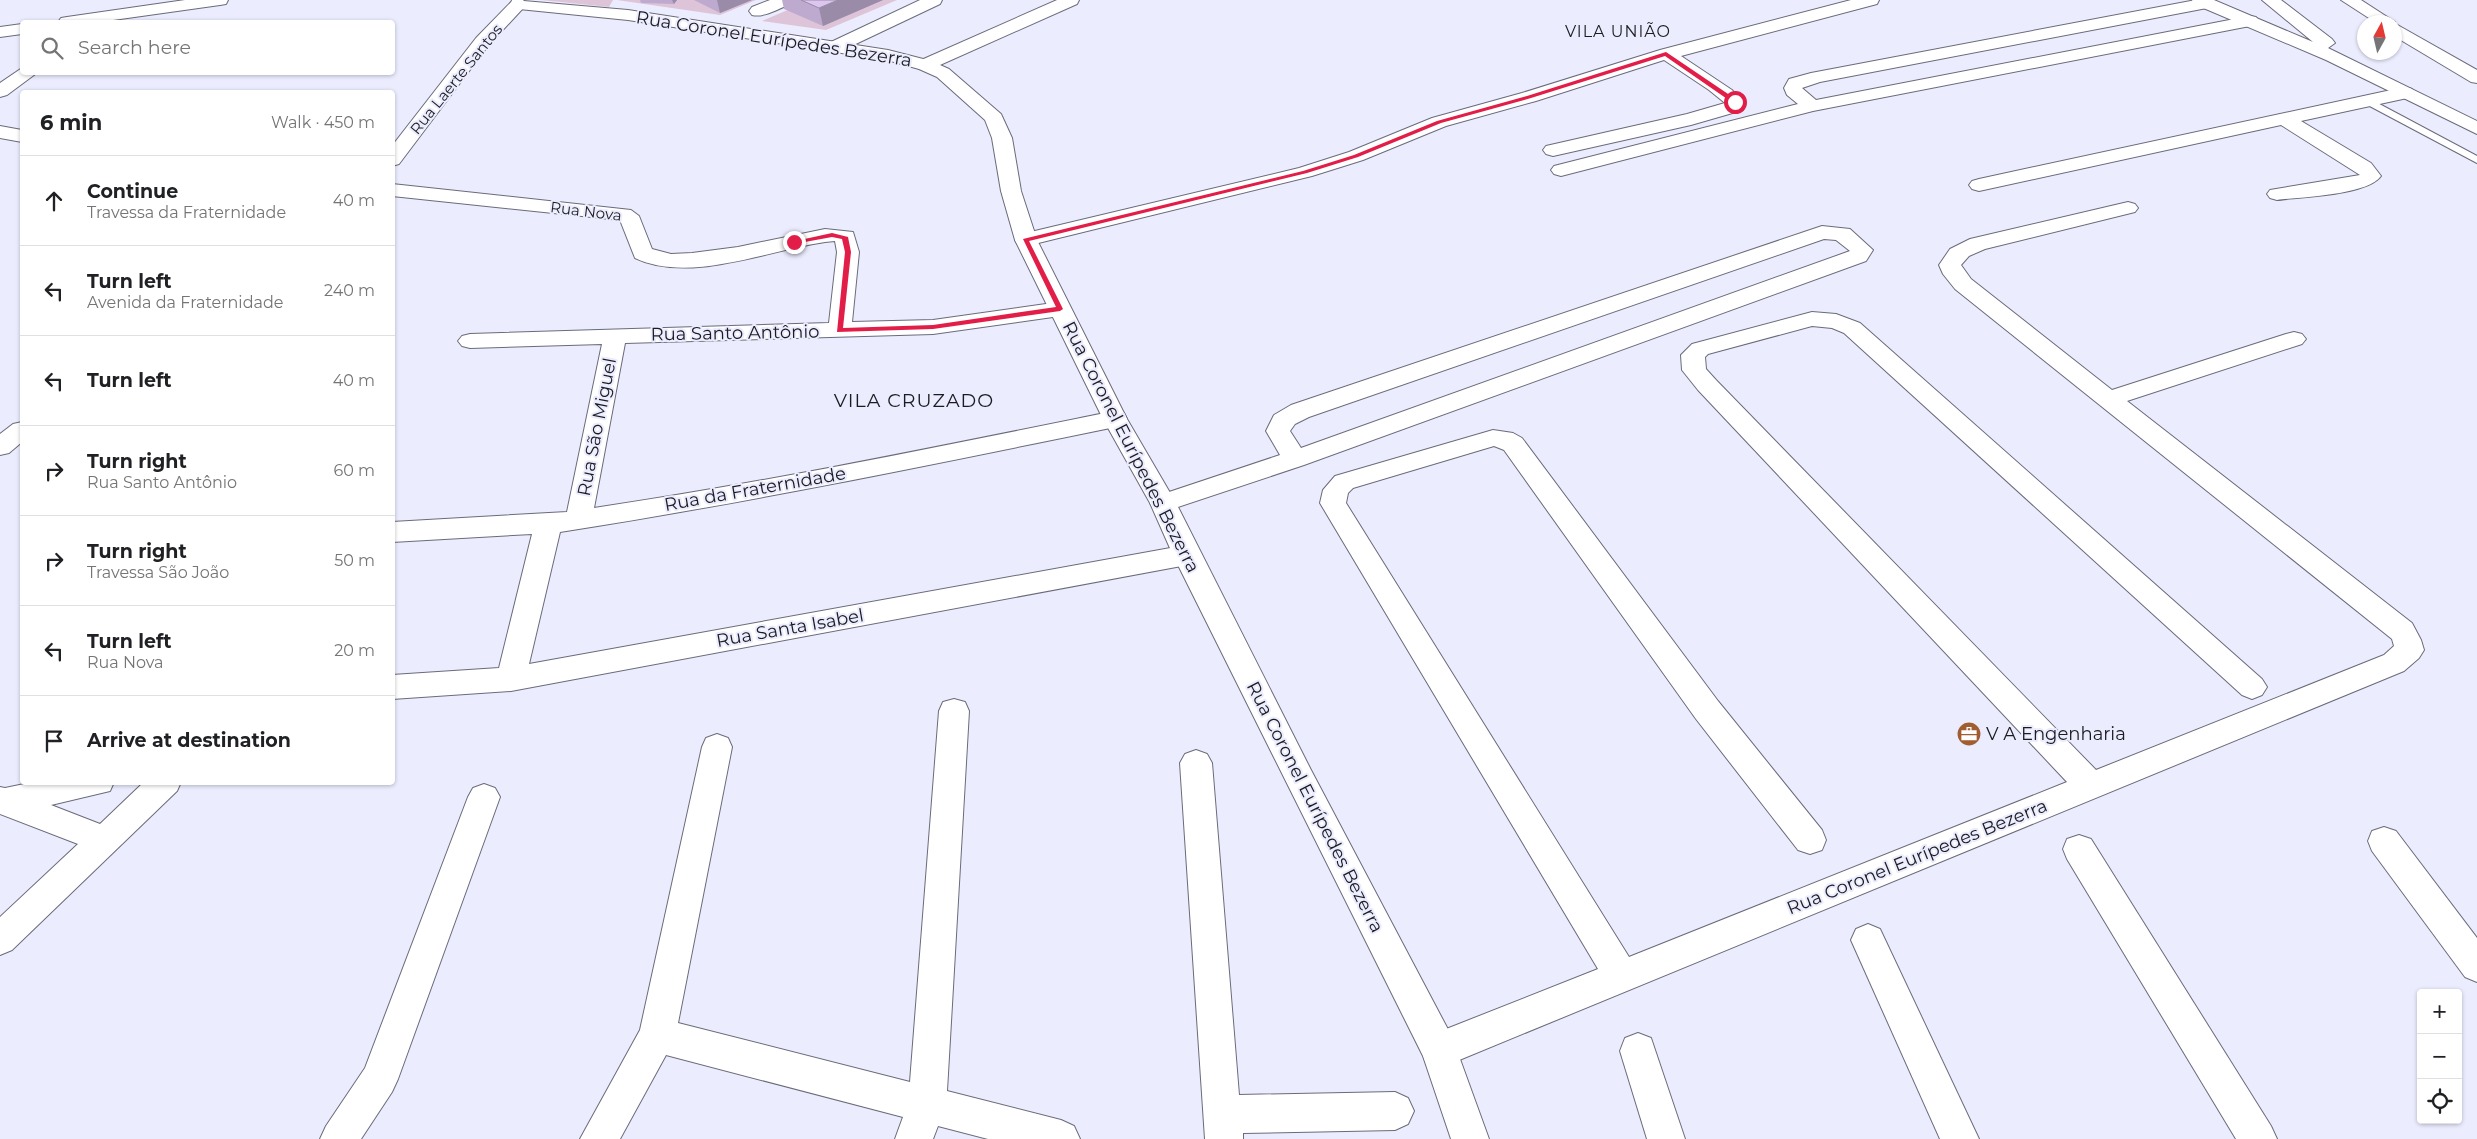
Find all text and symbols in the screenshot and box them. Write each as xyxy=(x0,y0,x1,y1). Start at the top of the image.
street label: Rua Coronel Eurípedes Bezerra xyxy=(635,6,913,72)
north arrow xyxy=(2357,15,2402,60)
search box xyxy=(20,20,395,75)
street label: Rua Laerte Santos xyxy=(406,20,506,138)
district label: VILA UNIÃO xyxy=(1565,22,1671,41)
icon: search xyxy=(38,34,66,62)
text: Search here xyxy=(78,36,191,59)
route start xyxy=(1724,91,1747,114)
text: 6 min xyxy=(40,110,102,135)
text: Walk · 450 m xyxy=(271,113,375,132)
text: Continue xyxy=(87,180,178,203)
icon: ahead xyxy=(40,187,68,215)
text: 40 m xyxy=(333,191,375,210)
street label: Rua Nova xyxy=(549,197,623,225)
text: Travessa da Fraternidade xyxy=(87,203,286,222)
route end xyxy=(783,231,806,254)
text: Turn left xyxy=(87,270,172,293)
icon: left xyxy=(40,277,68,305)
text: 240 m xyxy=(324,281,375,300)
text: Avenida da Fraternidade xyxy=(87,293,283,312)
street label: Rua Coronel Eurípedes Bezerra xyxy=(1058,318,1204,576)
street label: Rua Santo Antônio xyxy=(650,321,820,345)
street label: Rua São Miguel xyxy=(573,356,621,498)
icon: left xyxy=(40,367,68,395)
text: Turn left xyxy=(87,369,172,392)
text: 40 m xyxy=(333,371,375,390)
district label: VILA CRUZADO xyxy=(834,389,994,412)
text: Turn right xyxy=(87,450,187,473)
icon: right xyxy=(40,457,68,485)
text: 60 m xyxy=(333,461,375,480)
street label: Rua da Fraternidade xyxy=(662,462,848,516)
text: Rua Santo Antônio xyxy=(87,473,237,492)
text: Turn right xyxy=(87,540,187,563)
icon: right xyxy=(40,547,68,575)
text: 50 m xyxy=(334,551,375,570)
text: Travessa São João xyxy=(87,563,229,582)
street label: Rua Santa Isabel xyxy=(715,604,865,652)
text: Turn left xyxy=(87,630,172,653)
icon: left xyxy=(40,637,68,665)
text: 20 m xyxy=(334,641,375,660)
text: Rua Nova xyxy=(87,653,164,672)
street label: Rua Coronel Eurípedes Bezerra xyxy=(1242,678,1388,936)
office icon: V A Engenharia xyxy=(1956,721,1982,747)
place label: V A Engenharia xyxy=(1986,723,2126,745)
icon: arrive xyxy=(40,727,68,755)
text: Arrive at destination xyxy=(87,729,291,752)
street label: Rua Coronel Eurípedes Bezerra xyxy=(1784,795,2050,919)
map controls xyxy=(2417,989,2462,1124)
button: + xyxy=(2417,989,2462,1034)
button: − xyxy=(2417,1034,2462,1079)
button: locate xyxy=(2417,1079,2462,1124)

